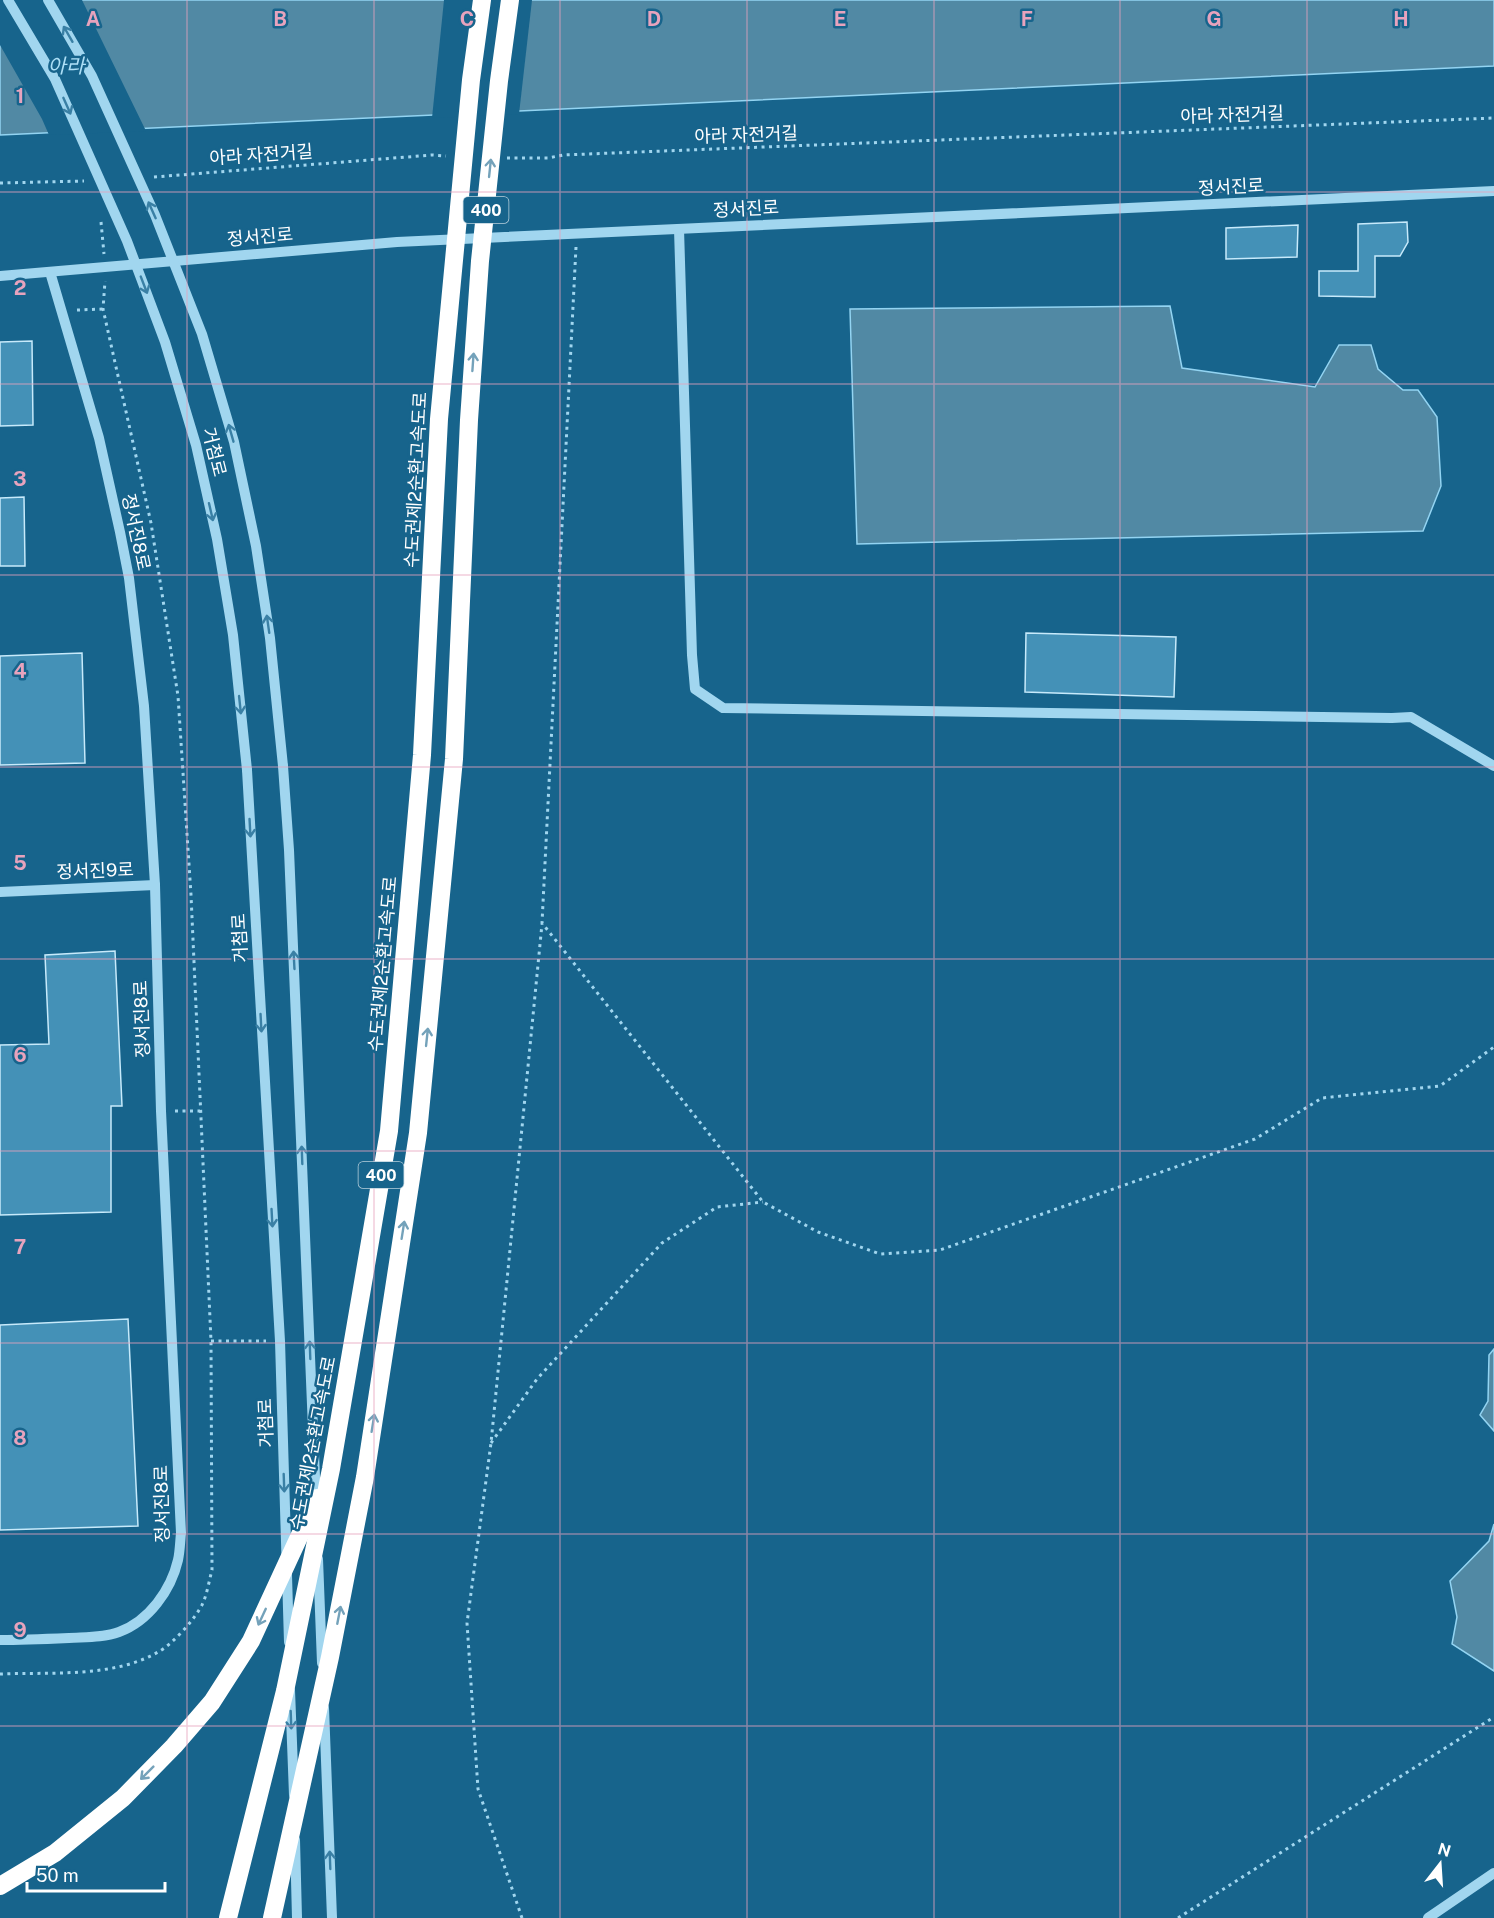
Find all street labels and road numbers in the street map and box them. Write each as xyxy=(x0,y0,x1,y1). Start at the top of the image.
street label: 아라 자전거길 xyxy=(1180,102,1284,127)
street label: 아라 자전거길 xyxy=(694,122,798,147)
street label: 아라 자전거길 xyxy=(208,140,313,169)
street label: 정서진로 xyxy=(1197,174,1265,199)
street label: 정서진로 xyxy=(712,196,780,221)
road number: 400 xyxy=(464,197,508,223)
street label: 정서진로 xyxy=(226,223,294,250)
street label: 수도권제2순환고속도로 xyxy=(400,391,431,569)
street label: 거첨로 xyxy=(198,425,231,479)
street label: 정서진8로 xyxy=(118,492,155,572)
street label: 정서진9로 xyxy=(56,859,134,882)
street label: 수도권제2순환고속도로 xyxy=(364,875,401,1053)
street label: 거첨로 xyxy=(228,913,251,963)
street label: 정서진8로 xyxy=(130,980,153,1058)
road number: 400 xyxy=(358,1162,404,1188)
street label: 수도권제2순환고속도로 xyxy=(285,1354,340,1531)
street label: 거첨로 xyxy=(254,1398,277,1448)
street label: 정서진8로 xyxy=(150,1465,173,1543)

